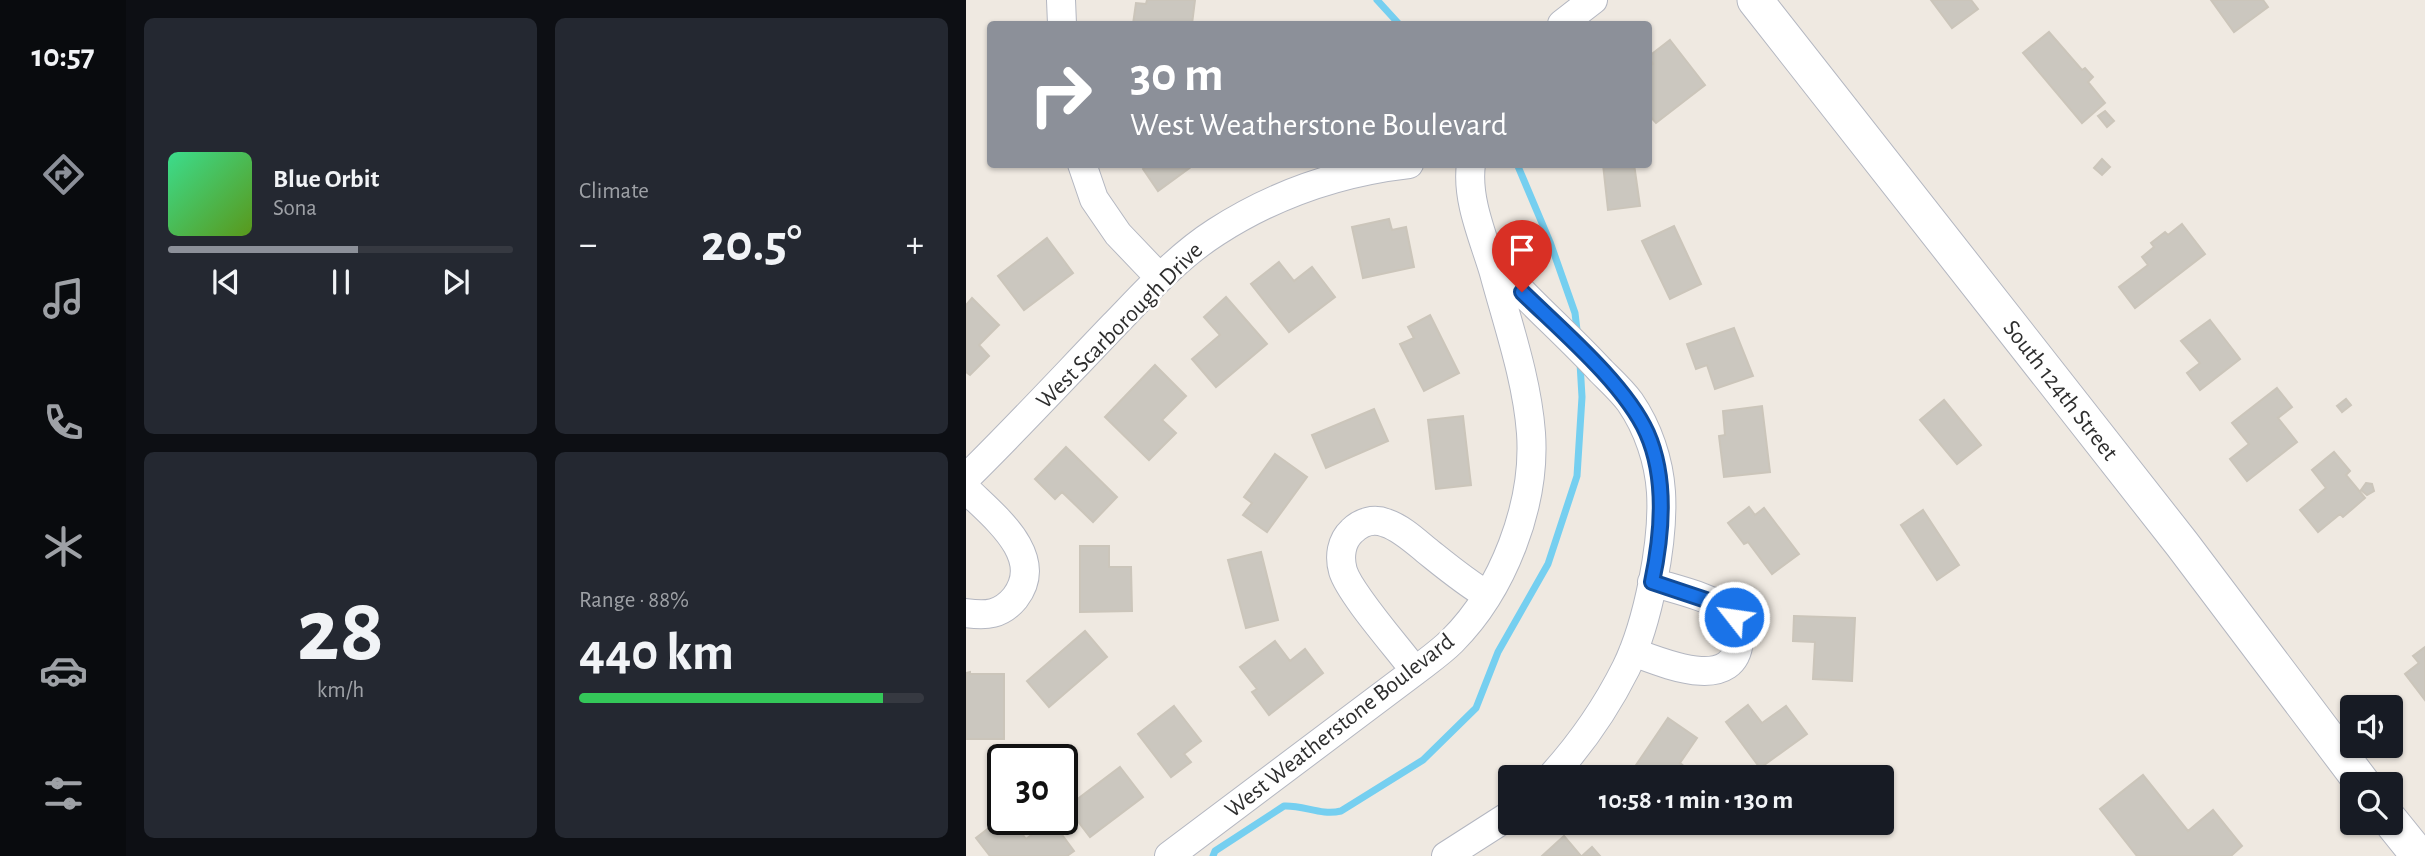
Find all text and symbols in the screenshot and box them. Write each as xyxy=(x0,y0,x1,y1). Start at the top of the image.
text: 10:57 xyxy=(31,40,95,72)
icon: right xyxy=(1015,49,1106,140)
text: 30 m xyxy=(1130,51,1224,100)
text: West Weatherstone Boulevard xyxy=(1130,109,1507,141)
icon: directions xyxy=(39,150,88,199)
text: Blue Orbit xyxy=(273,166,379,192)
text: Climate xyxy=(579,180,649,203)
text: Sona xyxy=(273,197,317,220)
text: 20.5° xyxy=(701,218,802,270)
pin xyxy=(1492,220,1552,292)
text: − xyxy=(579,226,597,264)
text: + xyxy=(906,226,924,264)
icon: arrive xyxy=(1503,231,1541,269)
street label: West Scarborough Drive xyxy=(1032,238,1207,413)
icon: previous xyxy=(207,263,245,301)
icon: pause xyxy=(322,263,360,301)
icon: next xyxy=(437,263,475,301)
icon: music xyxy=(39,274,88,323)
street label: South 124th Street xyxy=(1998,316,2122,465)
icon: phone xyxy=(39,398,88,447)
icon: climate xyxy=(39,522,88,571)
position arrow xyxy=(1697,580,1771,654)
text: 28 xyxy=(297,586,384,677)
text: Range · 88% xyxy=(579,589,689,612)
text: 440 km xyxy=(579,627,734,679)
street label: West Weatherstone Boulevard xyxy=(1221,629,1459,822)
icon: car xyxy=(39,646,88,695)
text: km/h xyxy=(317,679,364,702)
map controls xyxy=(2340,695,2403,835)
button: sound xyxy=(2340,695,2403,758)
speed limit sign: 30 xyxy=(987,744,1078,835)
icon: filters xyxy=(39,769,88,818)
button: search xyxy=(2340,772,2403,835)
text: 10:58 · 1 min · 130 m xyxy=(1599,787,1793,813)

